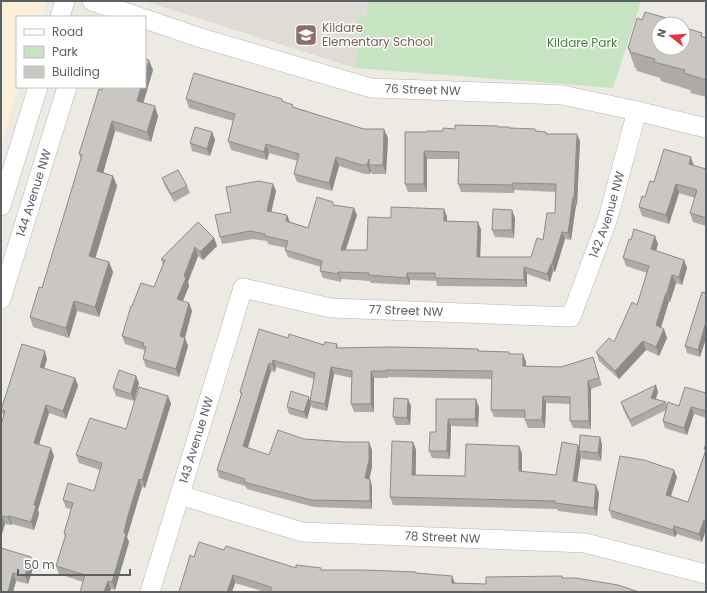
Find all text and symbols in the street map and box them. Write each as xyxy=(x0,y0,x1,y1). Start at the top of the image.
legend xyxy=(16,16,146,88)
north arrow xyxy=(651,16,691,56)
place label: Kildare Elementary School xyxy=(322,19,433,50)
school or university icon: Kildare Elementary School xyxy=(293,22,319,48)
text: Road xyxy=(52,23,83,40)
text: N xyxy=(653,27,670,39)
park label: Kildare Park xyxy=(547,34,618,51)
text: Park xyxy=(52,43,79,60)
text: Building xyxy=(52,63,100,80)
street label: 76 Street NW xyxy=(384,80,461,99)
street label: 144 Avenue NW xyxy=(12,147,55,239)
street label: 142 Avenue NW xyxy=(585,169,628,260)
street label: 77 Street NW xyxy=(368,300,444,320)
street label: 143 Avenue NW xyxy=(175,394,217,485)
street label: 78 Street NW xyxy=(404,527,481,547)
scale bar xyxy=(18,551,130,577)
text: 50 m xyxy=(24,556,55,573)

